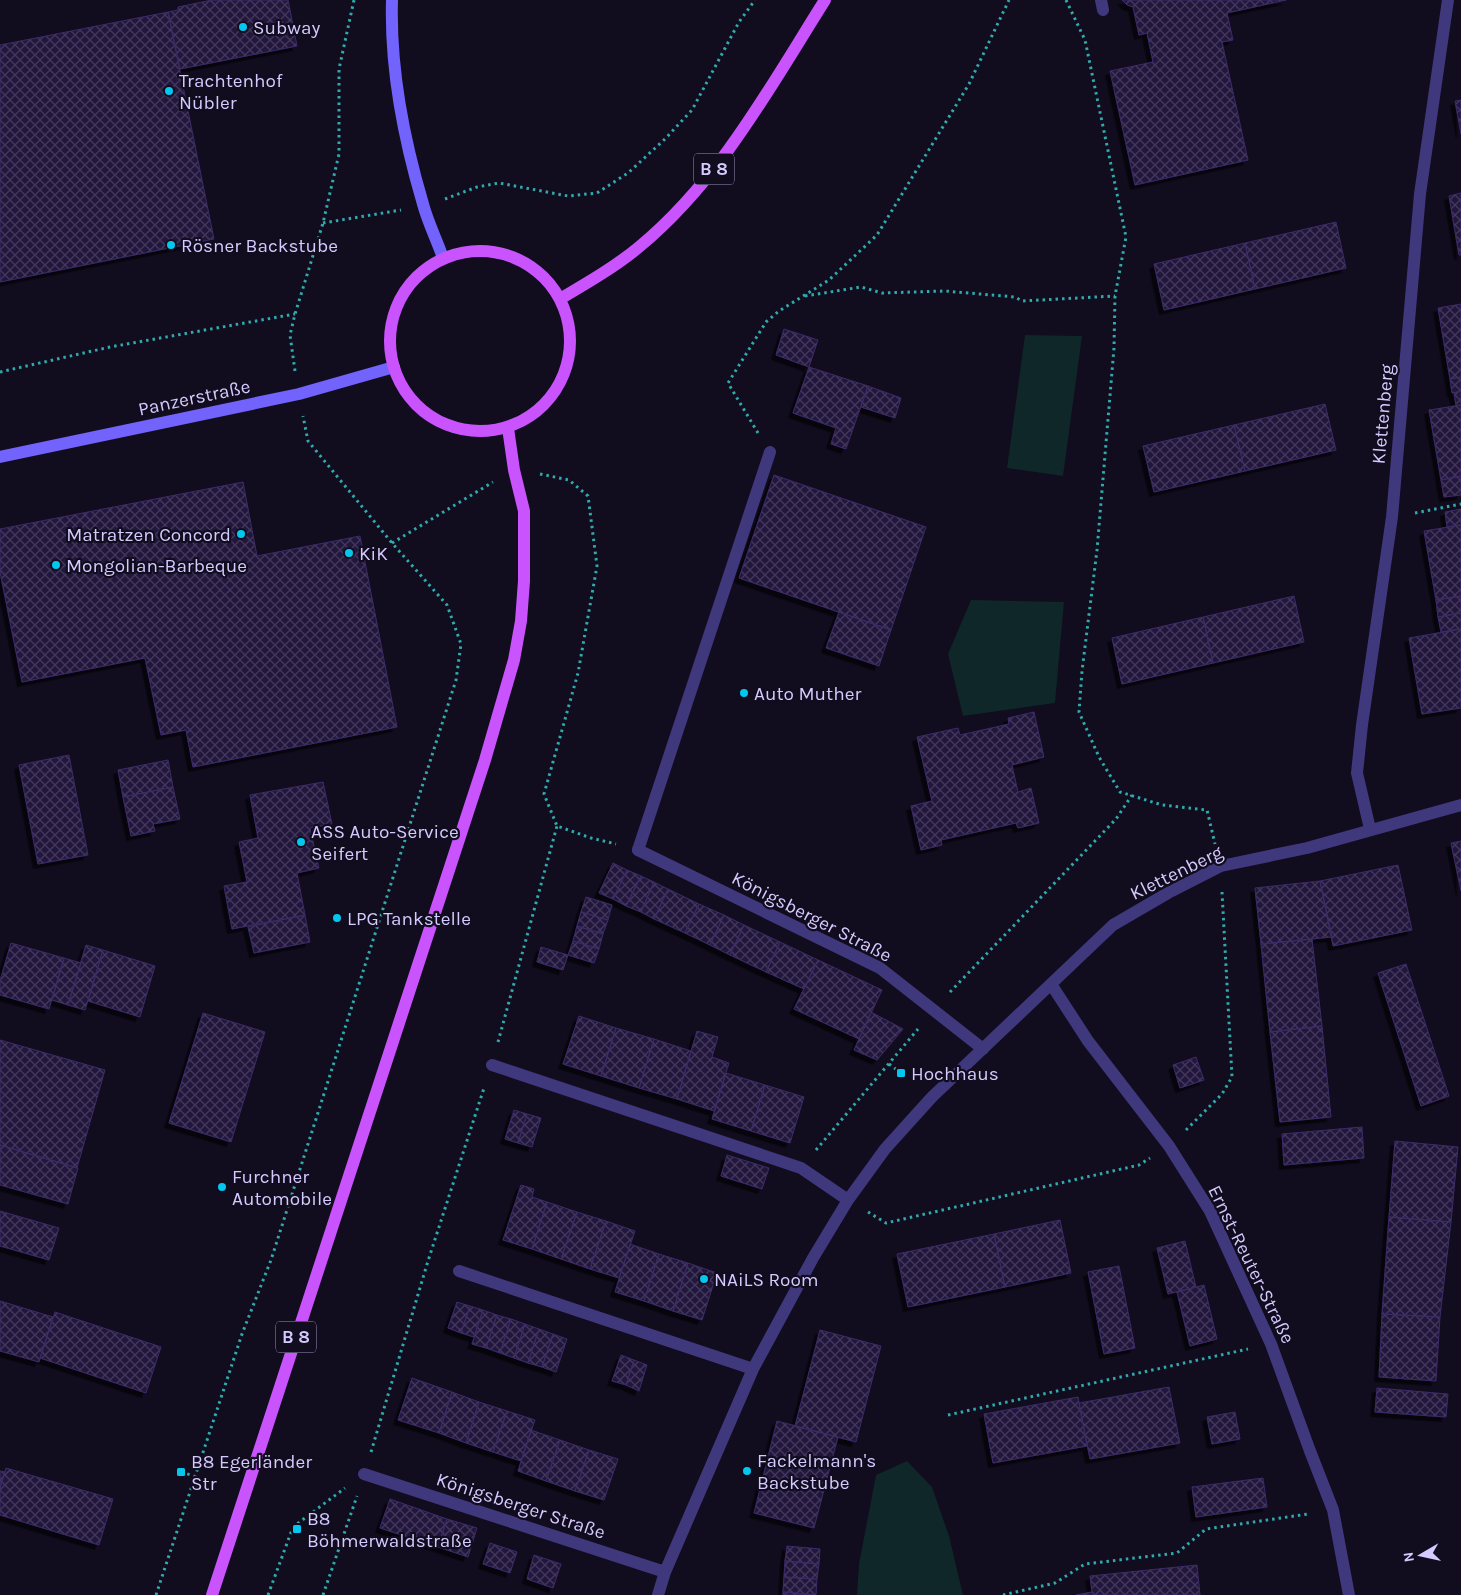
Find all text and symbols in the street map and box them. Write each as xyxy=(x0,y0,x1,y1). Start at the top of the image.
place label: Subway xyxy=(253,17,320,39)
marker: Subway xyxy=(237,21,249,33)
place label: Trachtenhof Nübler xyxy=(179,70,283,114)
marker: Trachtenhof Nübler xyxy=(163,85,175,97)
road number: B 8 xyxy=(694,153,734,184)
place label: Rösner Backstube xyxy=(181,235,338,257)
marker: Rösner Backstube xyxy=(165,239,177,251)
street label: Klettenberg xyxy=(1368,363,1398,465)
street label: Panzerstraße xyxy=(136,375,252,421)
place label: Matratzen Concord xyxy=(66,524,231,546)
marker: Matratzen Concord xyxy=(235,528,247,540)
place label: KiK xyxy=(359,543,388,565)
marker: KiK xyxy=(343,547,355,559)
place label: Mongolian-Barbeque xyxy=(66,555,247,577)
marker: Mongolian-Barbeque xyxy=(50,559,62,571)
place label: Auto Muther xyxy=(754,683,861,705)
marker: Auto Muther xyxy=(738,687,750,699)
place label: ASS Auto-Service Seifert xyxy=(311,821,459,865)
marker: ASS Auto-Service Seifert xyxy=(295,836,307,848)
street label: Klettenberg xyxy=(1126,841,1227,905)
street label: Königsberger Straße xyxy=(728,867,895,967)
place label: LPG Tankstelle xyxy=(347,908,471,930)
marker: LPG Tankstelle xyxy=(331,912,343,924)
place label: Hochhaus xyxy=(911,1063,999,1085)
marker: Hochhaus xyxy=(895,1067,907,1079)
place label: Furchner Automobile xyxy=(232,1166,332,1210)
marker: Furchner Automobile xyxy=(216,1181,228,1193)
street label: Ernst-Reuter-Straße xyxy=(1203,1182,1299,1347)
place label: NAiLS Room xyxy=(714,1269,819,1291)
marker: NAiLS Room xyxy=(698,1273,710,1285)
road number: B 8 xyxy=(276,1321,316,1352)
place label: Fackelmann's Backstube xyxy=(757,1450,876,1494)
place label: B8 Egerländer Str xyxy=(191,1451,312,1495)
marker: Fackelmann's Backstube xyxy=(741,1465,753,1477)
marker: B8 Egerländer Str xyxy=(175,1466,187,1478)
street label: Königsberger Straße xyxy=(433,1468,608,1544)
place label: B8 Böhmerwaldstraße xyxy=(307,1508,472,1552)
marker: B8 Böhmerwaldstraße xyxy=(291,1523,303,1535)
north arrow xyxy=(1396,1530,1446,1580)
text: N xyxy=(1399,1551,1418,1563)

